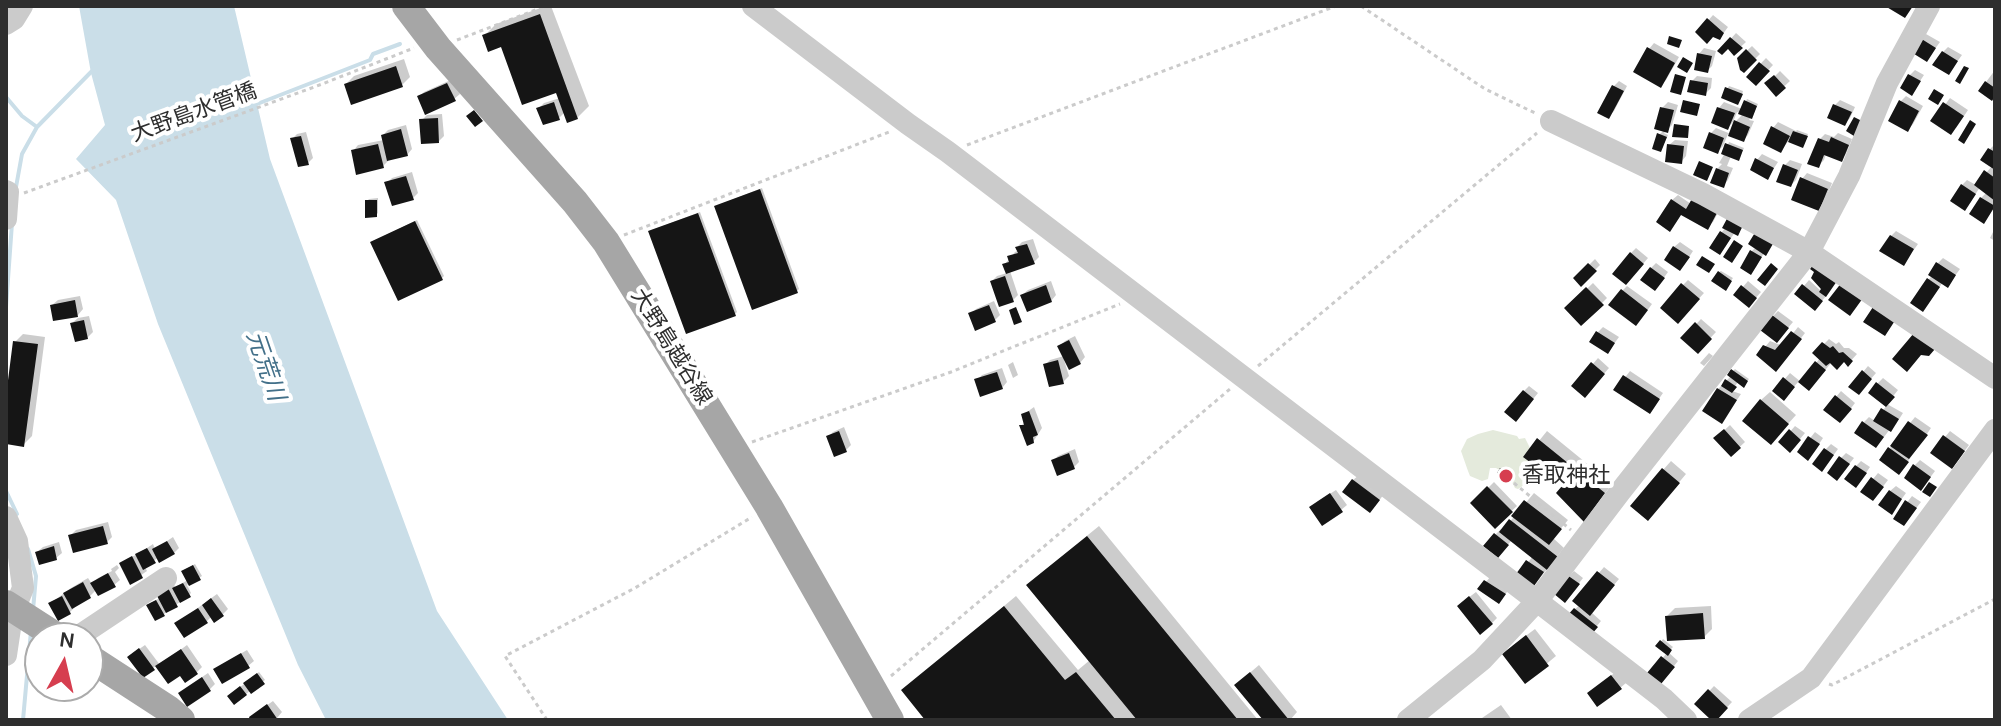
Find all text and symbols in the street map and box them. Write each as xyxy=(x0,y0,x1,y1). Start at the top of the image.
street label: 大野島水管橋 xyxy=(127,78,261,148)
street label: 大野島越谷線 xyxy=(625,284,717,410)
water label: 元荒川 xyxy=(240,327,290,405)
place label: 香取神社 xyxy=(1522,463,1610,489)
marker: 香取神社 xyxy=(1497,467,1515,485)
north arrow xyxy=(24,622,104,702)
text: N xyxy=(57,626,77,654)

